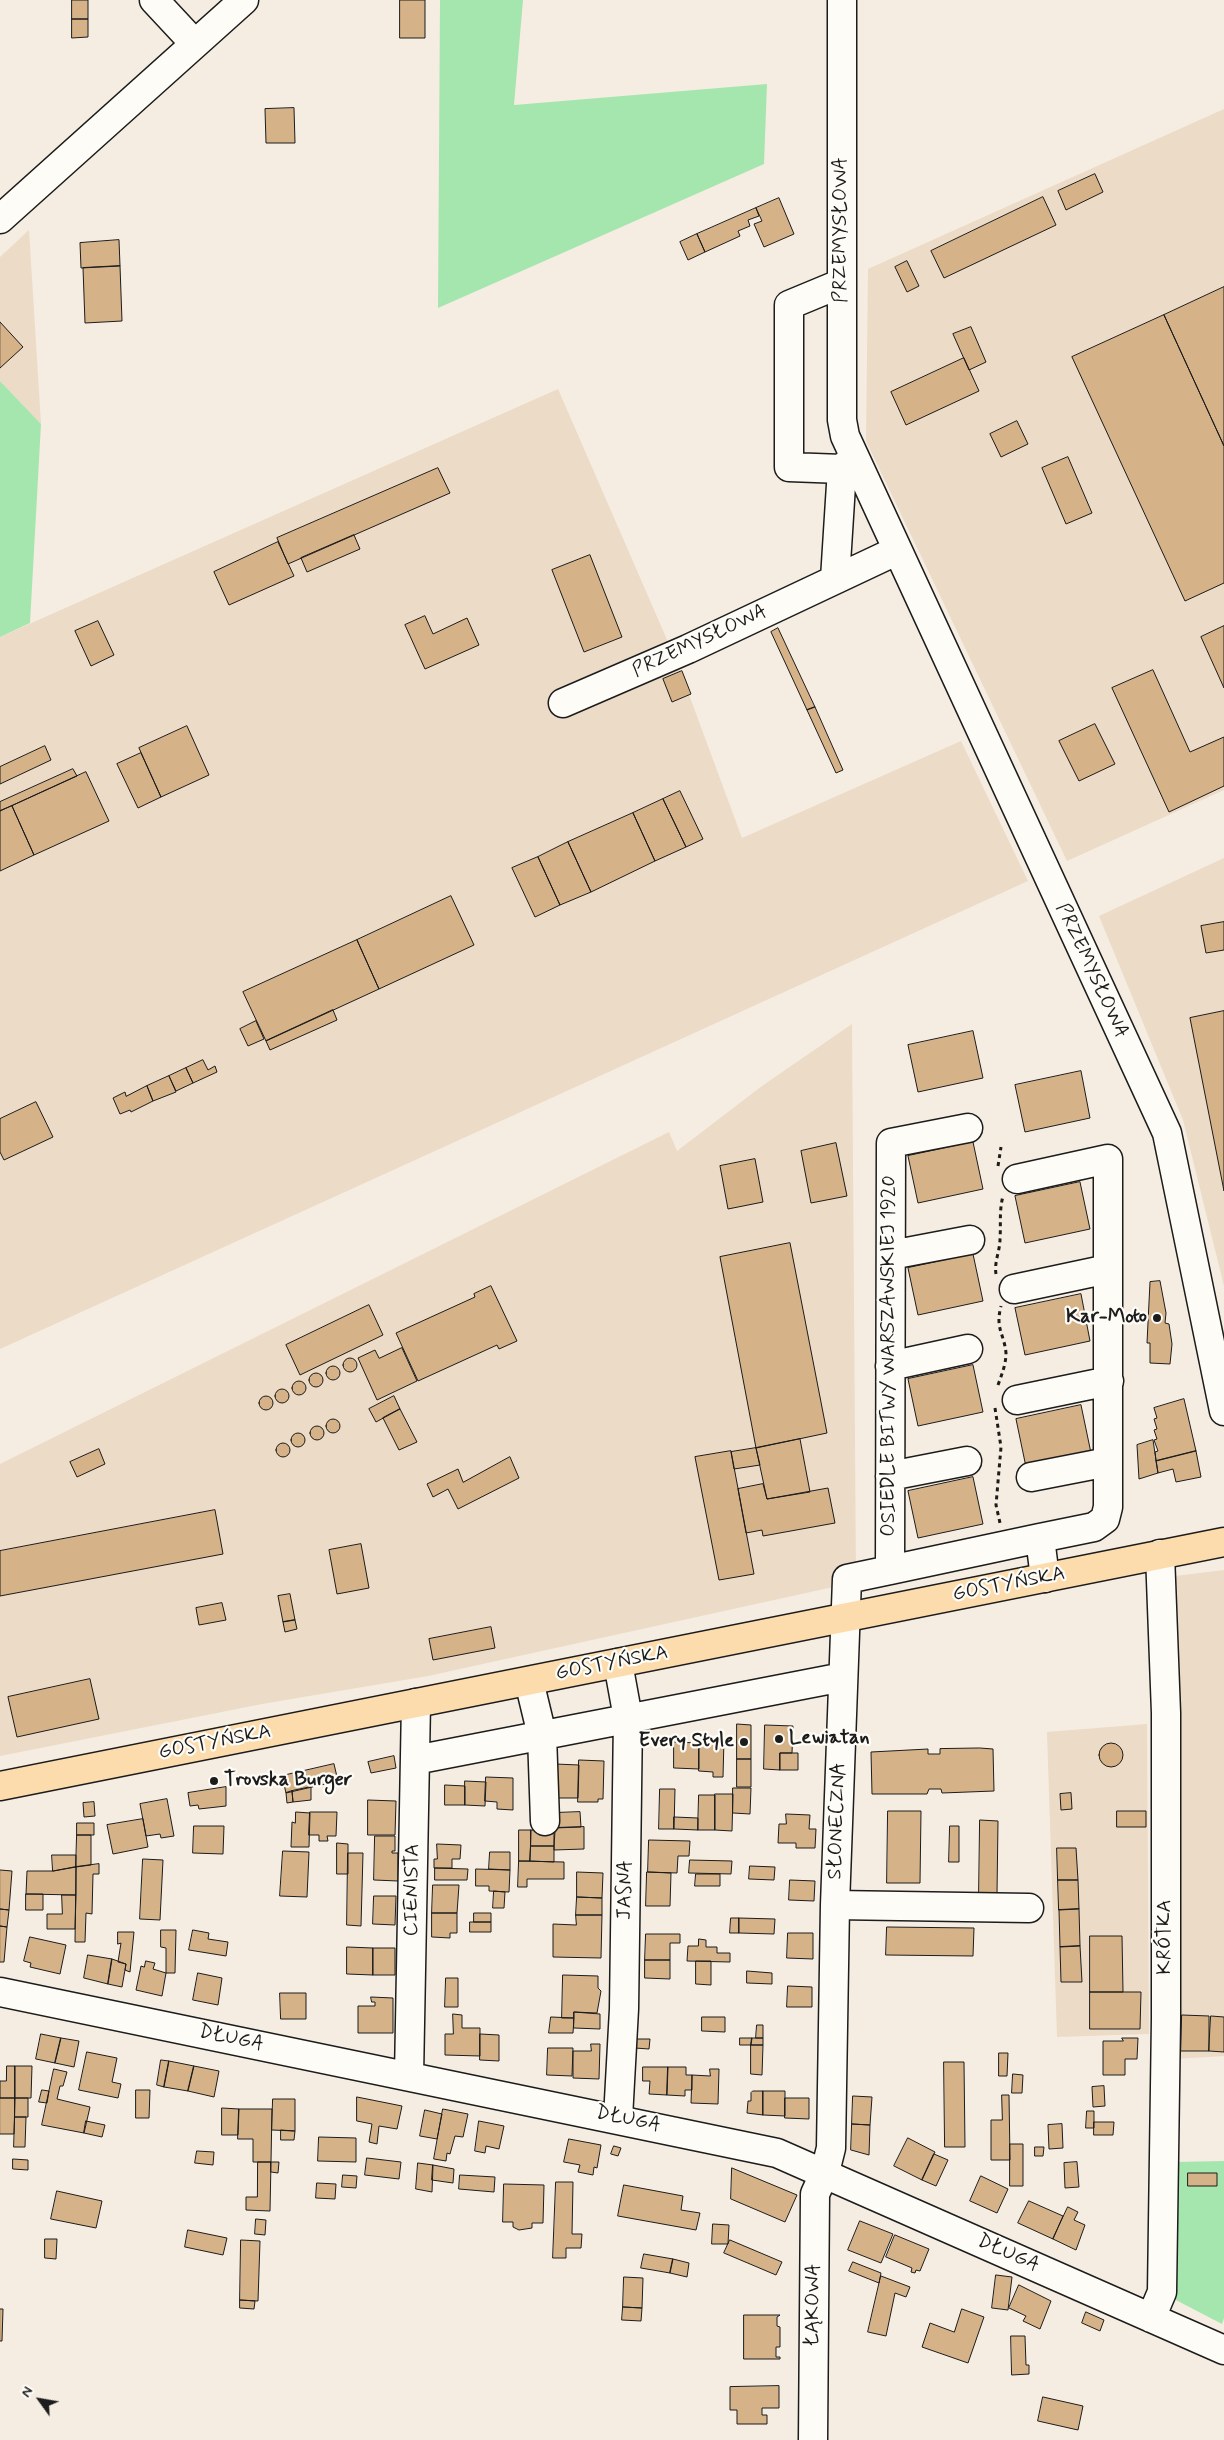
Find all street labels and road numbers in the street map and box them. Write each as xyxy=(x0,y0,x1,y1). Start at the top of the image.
street label: PRZEMYSŁOWA xyxy=(830,157,854,303)
street label: PRZEMYSŁOWA xyxy=(629,600,771,684)
street label: PRZEMYSŁOWA xyxy=(1049,900,1133,1042)
street label: OSIEDLE BITWY WARSZAWSKIEJ 1920 xyxy=(878,1175,902,1537)
street label: GOSTYŃSKA xyxy=(951,1562,1067,1608)
street label: GOSTYŃSKA xyxy=(554,1641,670,1687)
street label: GOSTYŃSKA xyxy=(157,1720,273,1766)
street label: SŁONECZNA xyxy=(824,1762,852,1880)
street label: CIENISTA xyxy=(400,1843,426,1937)
street label: JASNA xyxy=(613,1860,639,1920)
street label: KRÓTKA xyxy=(1154,1899,1178,1975)
street label: DŁUGA xyxy=(196,2020,266,2058)
street label: DŁUGA xyxy=(593,2101,663,2139)
street label: DŁUGA xyxy=(973,2230,1043,2278)
street label: ŁĄKOWA xyxy=(801,2263,827,2347)

